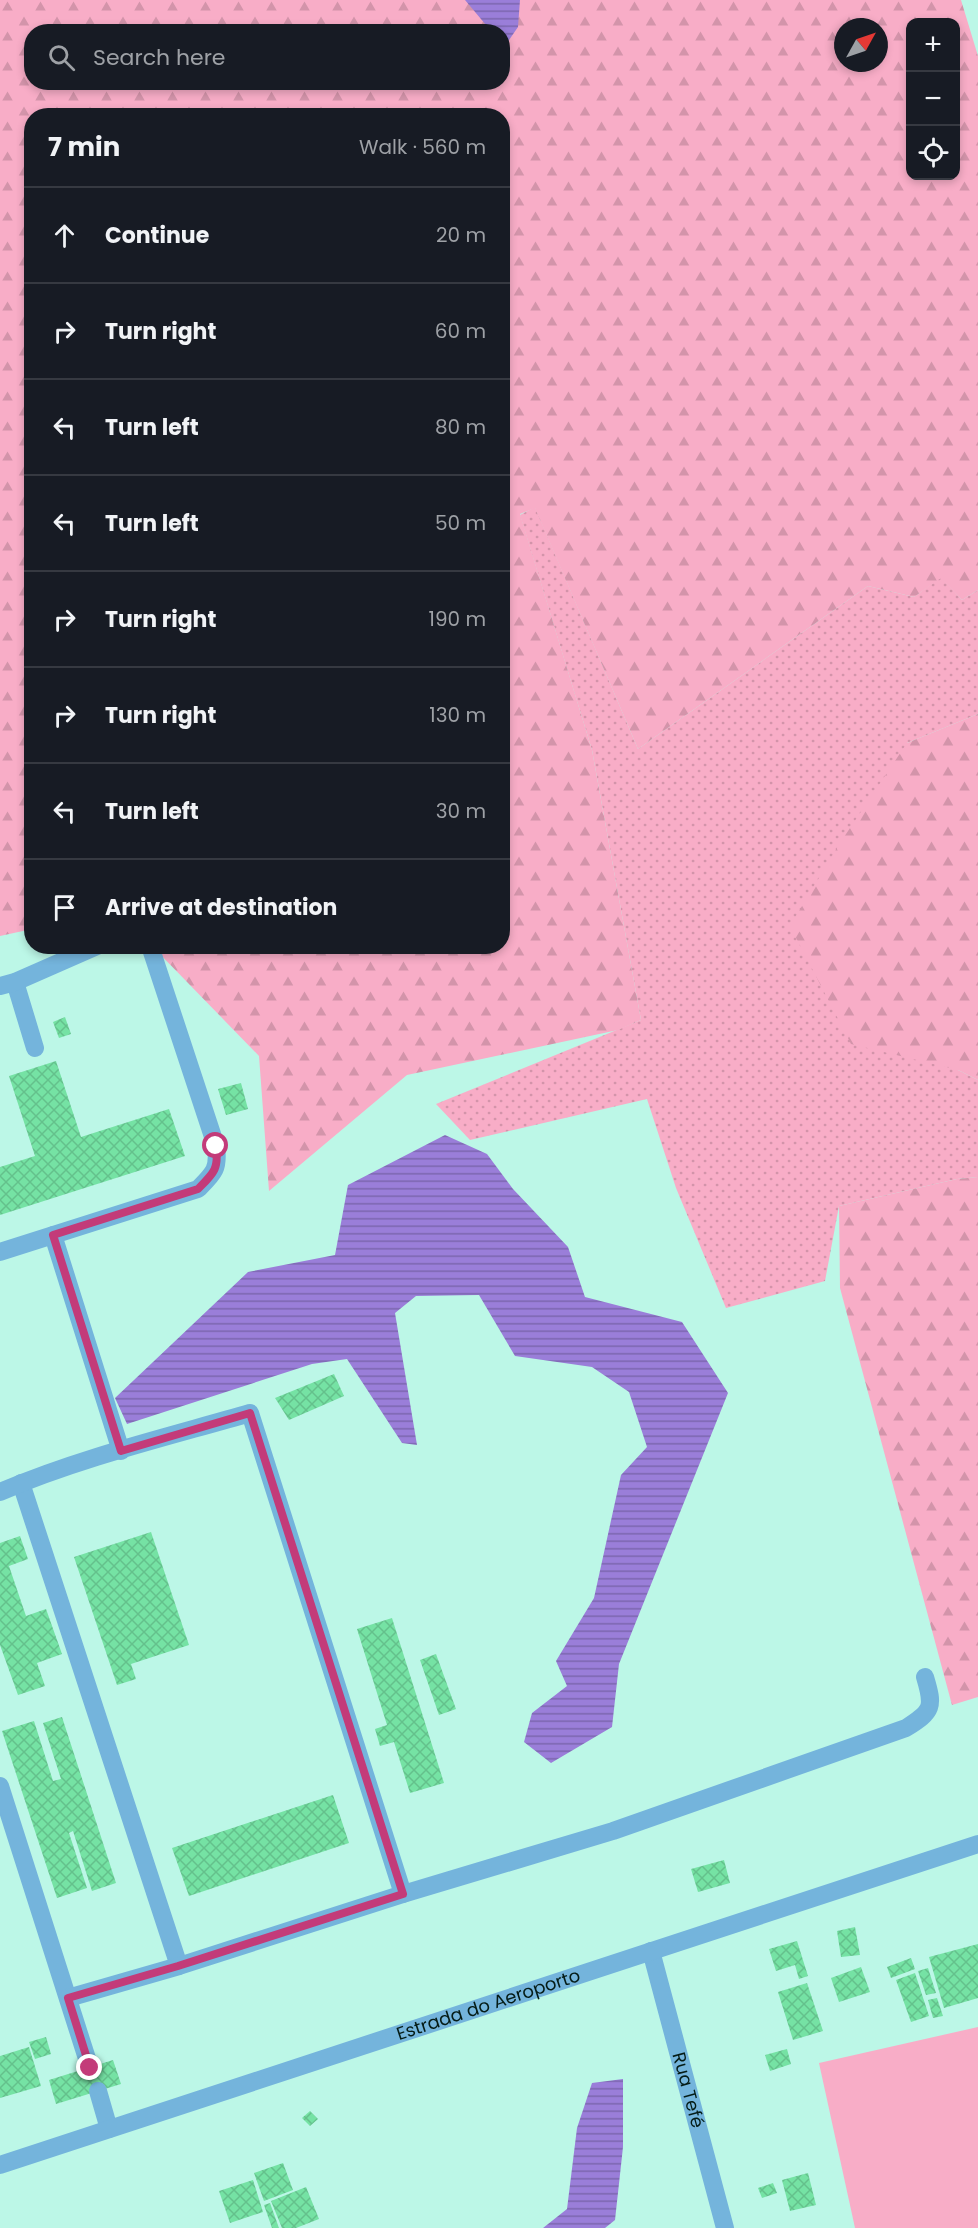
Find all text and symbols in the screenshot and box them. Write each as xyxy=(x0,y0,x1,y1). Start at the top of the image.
north arrow xyxy=(834,18,888,72)
map controls xyxy=(906,18,960,180)
button: + xyxy=(906,18,960,72)
search box xyxy=(24,24,510,90)
icon: search xyxy=(45,41,78,74)
text: Search here xyxy=(93,42,226,73)
button: − xyxy=(906,72,960,126)
button: locate xyxy=(906,126,960,180)
text: 7 min xyxy=(48,129,120,165)
text: Walk · 560 m xyxy=(359,133,486,161)
icon: ahead xyxy=(48,219,81,252)
text: Continue xyxy=(105,220,209,251)
text: 20 m xyxy=(436,221,486,249)
icon: right xyxy=(48,315,81,348)
text: Turn right xyxy=(105,316,216,347)
text: 60 m xyxy=(435,317,486,345)
icon: left xyxy=(48,411,81,444)
text: Turn left xyxy=(105,412,199,443)
text: 80 m xyxy=(435,413,486,441)
icon: left xyxy=(48,507,81,540)
text: Turn left xyxy=(105,508,199,539)
text: 50 m xyxy=(435,509,486,537)
icon: right xyxy=(48,603,81,636)
text: Turn right xyxy=(105,604,216,635)
text: 190 m xyxy=(429,605,486,633)
icon: right xyxy=(48,699,81,732)
text: Turn right xyxy=(105,700,216,731)
text: 130 m xyxy=(429,701,486,729)
icon: left xyxy=(48,795,81,828)
text: Turn left xyxy=(105,796,199,827)
text: 30 m xyxy=(436,797,486,825)
icon: arrive xyxy=(48,891,81,924)
text: Arrive at destination xyxy=(105,892,337,923)
route start xyxy=(202,1132,228,1158)
street label: Estrada do Aeroporto xyxy=(393,1962,583,2046)
street label: Rua Tefé xyxy=(667,2049,711,2131)
route end xyxy=(76,2054,102,2080)

